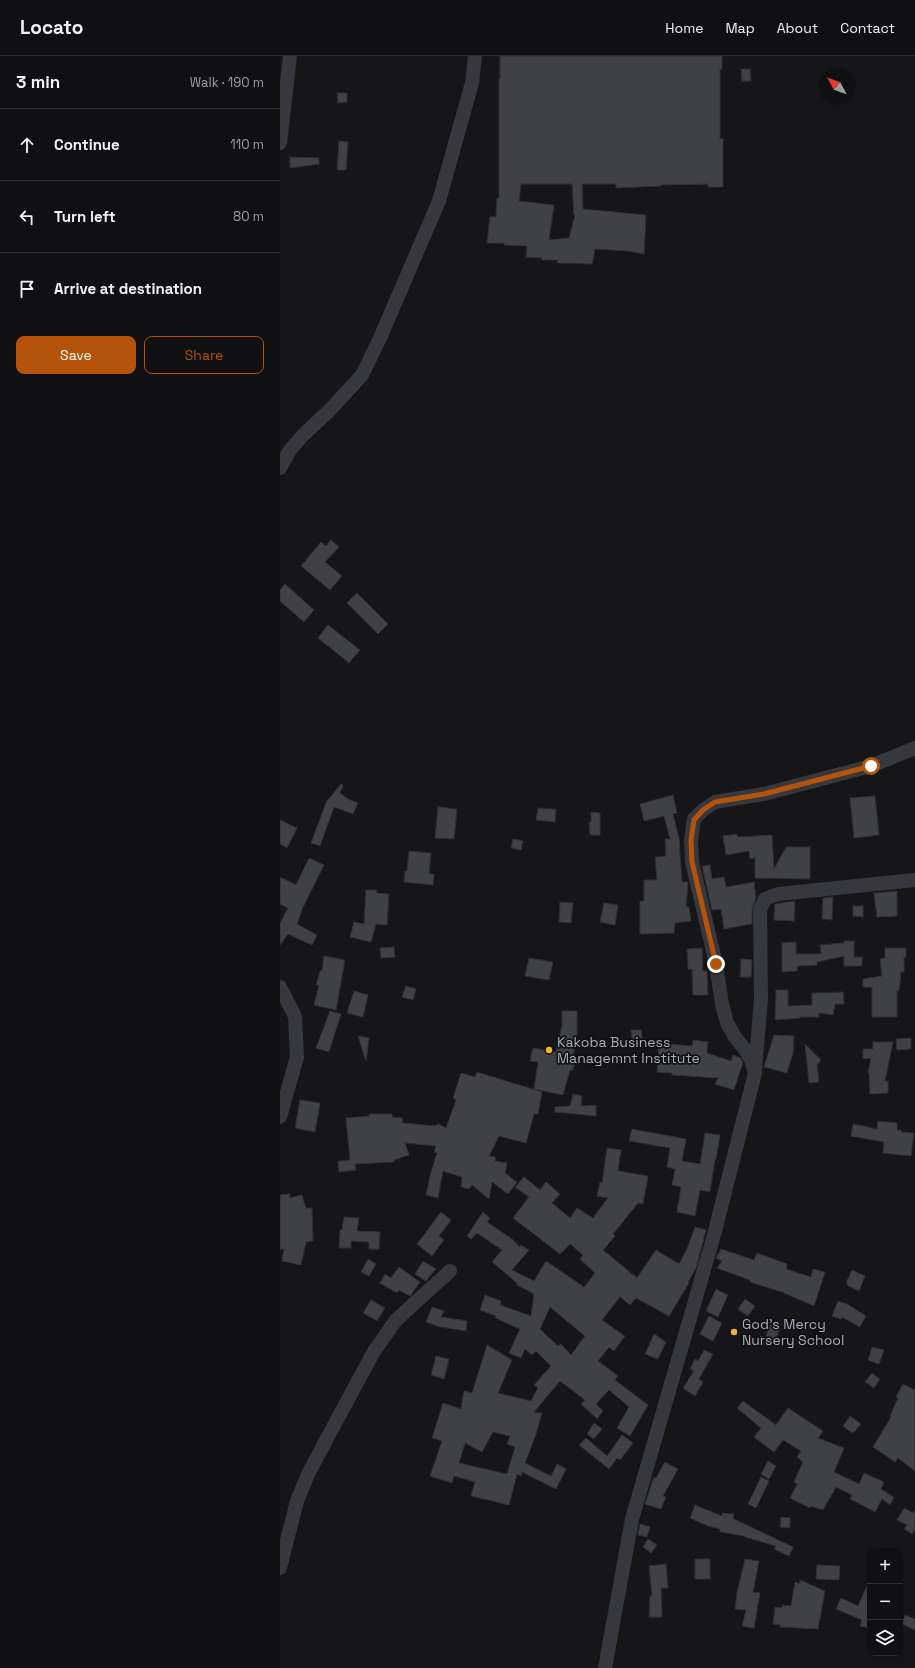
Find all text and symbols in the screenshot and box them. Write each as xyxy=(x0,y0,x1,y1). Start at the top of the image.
text: Locato xyxy=(20,15,83,40)
text: Home xyxy=(665,19,703,37)
text: Map xyxy=(725,19,755,37)
text: About xyxy=(777,19,818,37)
text: Contact xyxy=(840,19,895,37)
north arrow xyxy=(819,68,855,104)
text: 3 min xyxy=(16,71,60,93)
text: Walk · 190 m xyxy=(190,74,264,91)
icon: ahead xyxy=(16,134,38,156)
text: Continue xyxy=(54,135,120,154)
text: 110 m xyxy=(230,136,264,153)
icon: left xyxy=(16,206,38,228)
text: Turn left xyxy=(54,207,116,226)
text: 80 m xyxy=(233,208,264,225)
icon: arrive xyxy=(16,278,38,300)
text: Arrive at destination xyxy=(54,279,202,298)
button: Save xyxy=(16,336,136,374)
button: Share xyxy=(144,336,264,374)
route start xyxy=(862,757,880,775)
route end xyxy=(707,955,725,973)
place label: Kakoba Business Managemnt Institute xyxy=(557,1033,700,1067)
marker: Kakoba Business Managemnt Institute xyxy=(544,1045,554,1055)
place label: God's Mercy Nursery School xyxy=(742,1315,844,1349)
marker: God's Mercy Nursery School xyxy=(729,1327,739,1337)
map controls xyxy=(867,1548,903,1656)
button: + xyxy=(867,1548,903,1584)
button: − xyxy=(867,1584,903,1620)
button: layers xyxy=(867,1620,903,1656)

